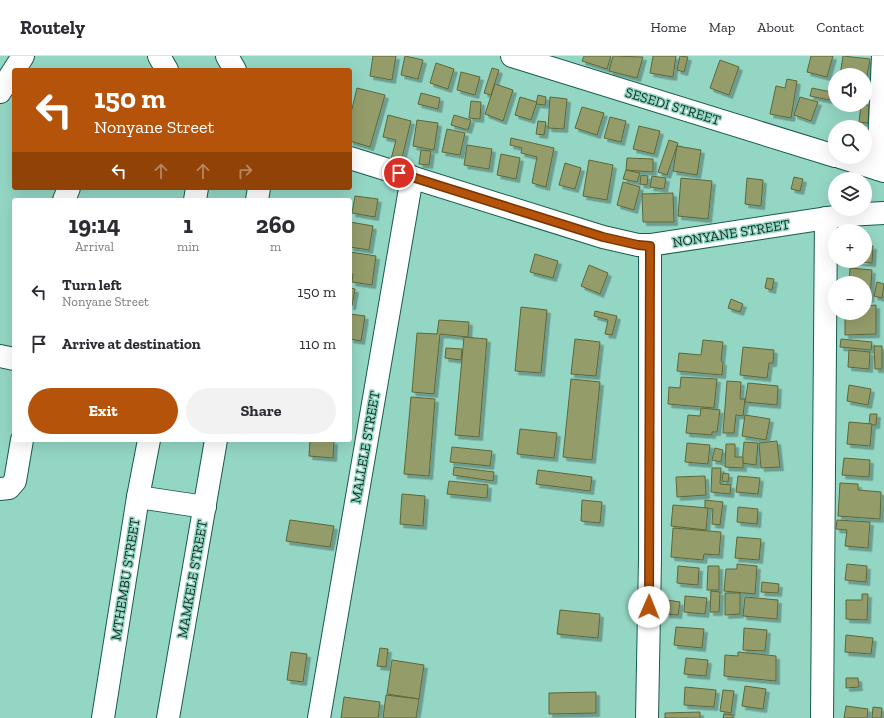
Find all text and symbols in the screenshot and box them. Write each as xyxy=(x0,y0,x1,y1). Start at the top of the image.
text: Routely xyxy=(20,16,85,39)
text: Home xyxy=(651,19,687,36)
text: Map xyxy=(709,19,735,36)
text: About xyxy=(757,19,794,36)
text: Contact xyxy=(816,19,864,36)
map controls xyxy=(828,68,872,320)
button: sound xyxy=(828,68,872,112)
text: 150 m xyxy=(94,82,166,115)
icon: left xyxy=(28,84,80,136)
street label: SESEDI STREET xyxy=(623,84,723,129)
text: Nonyane Street xyxy=(94,116,214,138)
button: search xyxy=(828,120,872,164)
pin xyxy=(382,156,416,190)
icon: left xyxy=(108,160,130,182)
icon: ahead xyxy=(150,160,172,182)
icon: ahead xyxy=(192,160,214,182)
icon: right xyxy=(234,160,256,182)
icon: arrive xyxy=(388,162,410,184)
button: layers xyxy=(828,172,872,216)
text: 19:14 xyxy=(69,210,120,239)
text: 1 xyxy=(183,210,193,239)
text: 260 xyxy=(256,210,295,239)
street label: NONYANE STREET xyxy=(671,216,791,251)
button: + xyxy=(828,224,872,268)
text: Arrival xyxy=(75,239,114,254)
text: min xyxy=(177,239,199,254)
text: m xyxy=(270,239,281,254)
text: Turn left xyxy=(62,276,122,294)
button: − xyxy=(828,276,872,320)
icon: left xyxy=(28,281,50,303)
text: 150 m xyxy=(298,283,336,301)
text: Nonyane Street xyxy=(62,294,149,309)
icon: arrive xyxy=(28,333,50,355)
text: Arrive at destination xyxy=(62,335,201,353)
text: 110 m xyxy=(299,335,336,353)
button: Exit xyxy=(28,388,178,434)
button: Share xyxy=(186,388,336,434)
street label: MALLELE STREET xyxy=(347,389,384,505)
street label: MTHEMBU STREET xyxy=(107,516,144,642)
street label: MAMKELE STREET xyxy=(174,518,211,640)
position arrow xyxy=(628,586,670,628)

